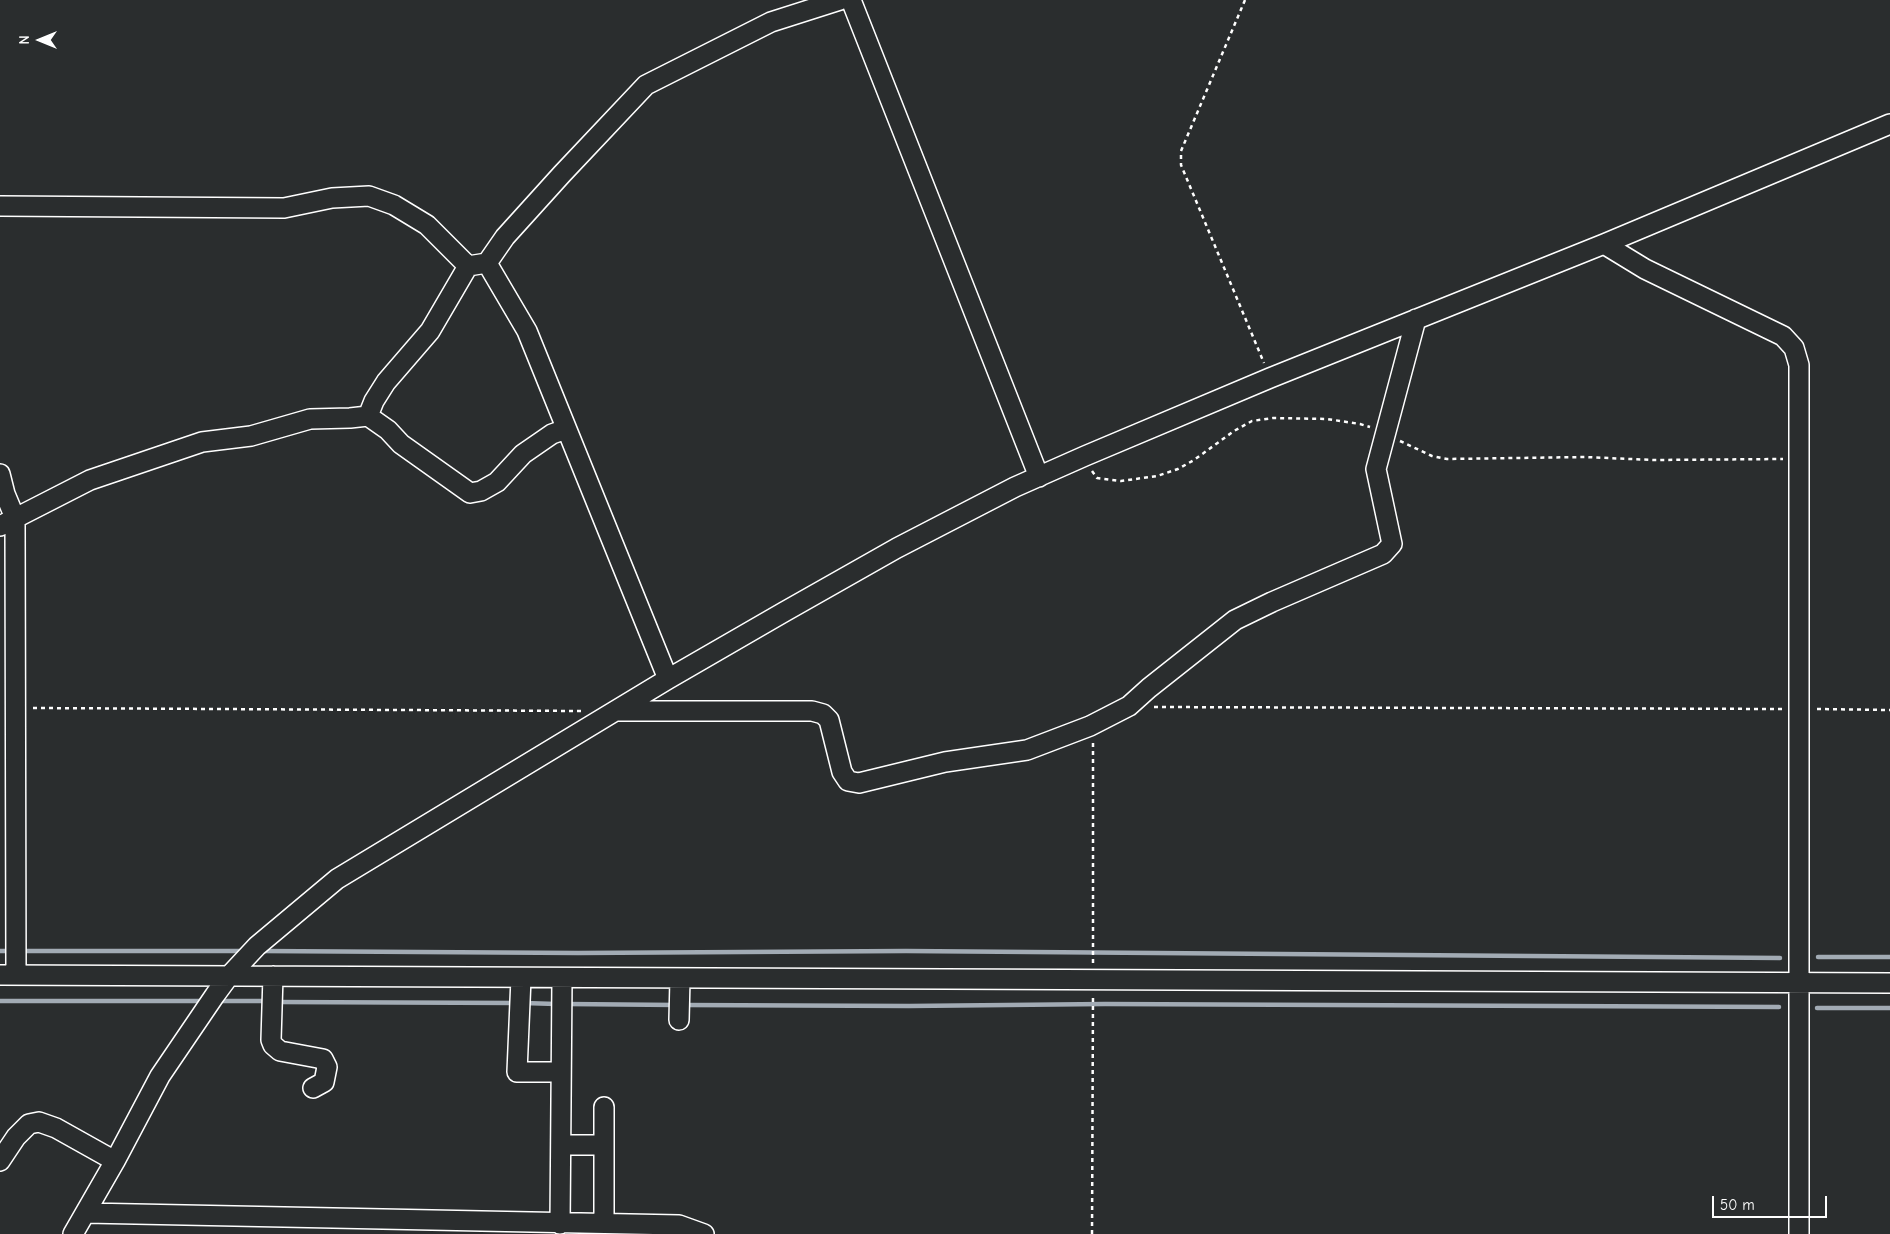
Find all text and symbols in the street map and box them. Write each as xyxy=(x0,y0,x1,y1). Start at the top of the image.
north arrow xyxy=(15,15,65,65)
text: N xyxy=(16,35,33,45)
scale bar xyxy=(1715,1186,1830,1218)
text: 50 m xyxy=(1720,1196,1755,1214)

